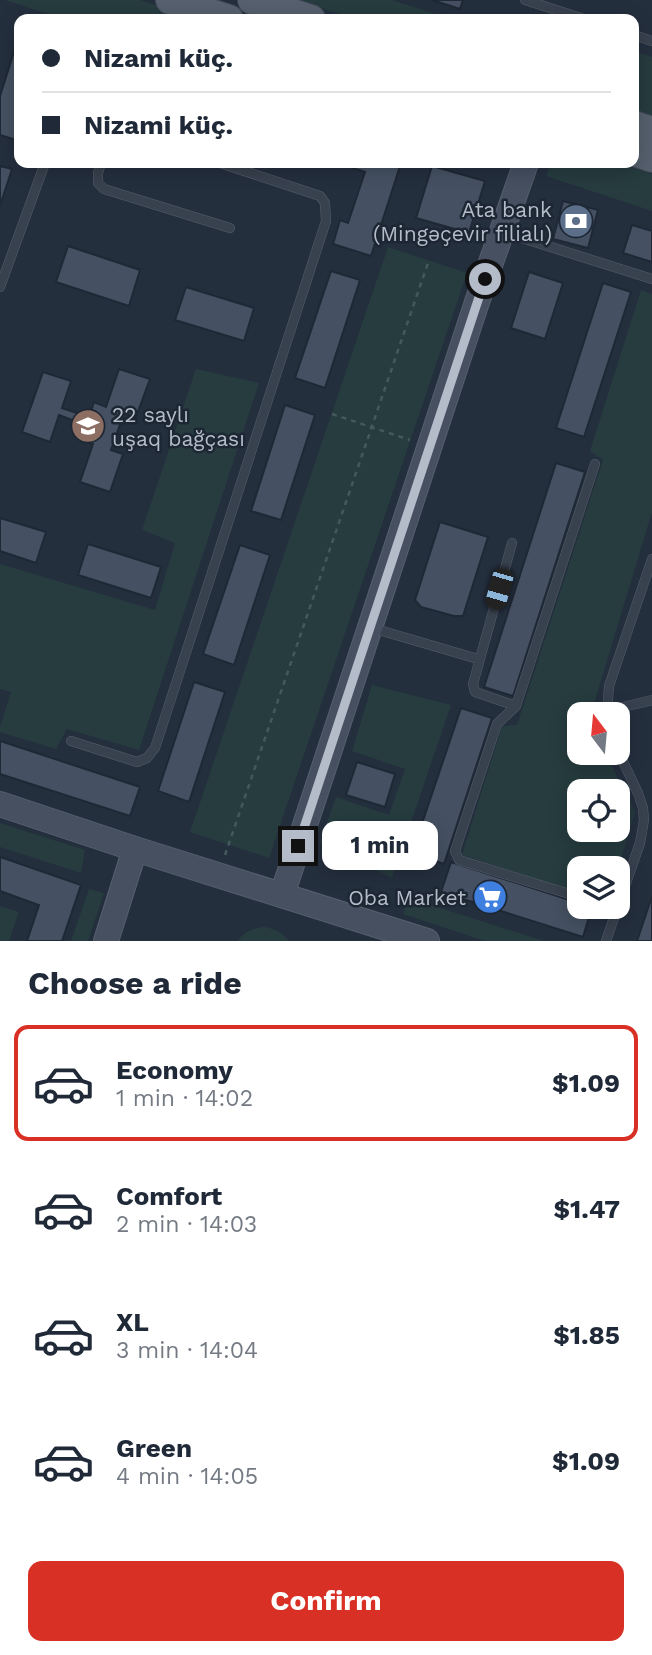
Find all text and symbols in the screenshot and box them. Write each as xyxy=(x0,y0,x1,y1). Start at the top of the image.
text: Nizami küç. xyxy=(84,43,233,73)
text: Nizami küç. xyxy=(84,110,233,140)
place label: Ata bank (Mingəçevir filialı) xyxy=(373,197,552,246)
bank icon: Ata bank (Mingəçevir filialı) xyxy=(557,202,595,240)
route start xyxy=(469,263,501,295)
place label: 22 saylı uşaq bağçası xyxy=(112,402,245,451)
school or university icon: 22 saylı uşaq bağçası xyxy=(69,407,107,445)
car xyxy=(484,566,515,612)
north arrow xyxy=(567,702,630,765)
map controls xyxy=(567,702,630,919)
button: locate xyxy=(567,779,630,842)
callout: 1 min xyxy=(322,822,438,870)
route end xyxy=(282,830,314,862)
text: 1 min xyxy=(350,832,410,859)
button: layers xyxy=(567,856,630,919)
supermarket icon: Oba Market xyxy=(471,878,509,916)
place label: Oba Market xyxy=(348,885,466,910)
text: Choose a ride xyxy=(28,964,242,1002)
icon: car xyxy=(32,1052,95,1115)
text: Economy xyxy=(116,1055,233,1085)
text: $1.09 xyxy=(552,1068,620,1098)
text: 1 min · 14:02 xyxy=(116,1085,253,1112)
icon: car xyxy=(32,1178,95,1241)
text: Comfort xyxy=(116,1181,222,1211)
text: $1.47 xyxy=(553,1194,620,1224)
text: 2 min · 14:03 xyxy=(116,1211,257,1238)
icon: car xyxy=(32,1304,95,1367)
text: XL xyxy=(116,1307,149,1337)
text: $1.85 xyxy=(553,1320,620,1350)
text: 3 min · 14:04 xyxy=(116,1337,258,1364)
icon: car xyxy=(32,1430,95,1493)
text: Green xyxy=(116,1433,192,1463)
text: $1.09 xyxy=(552,1446,620,1476)
text: 4 min · 14:05 xyxy=(116,1463,258,1490)
button: Confirm xyxy=(28,1561,624,1641)

